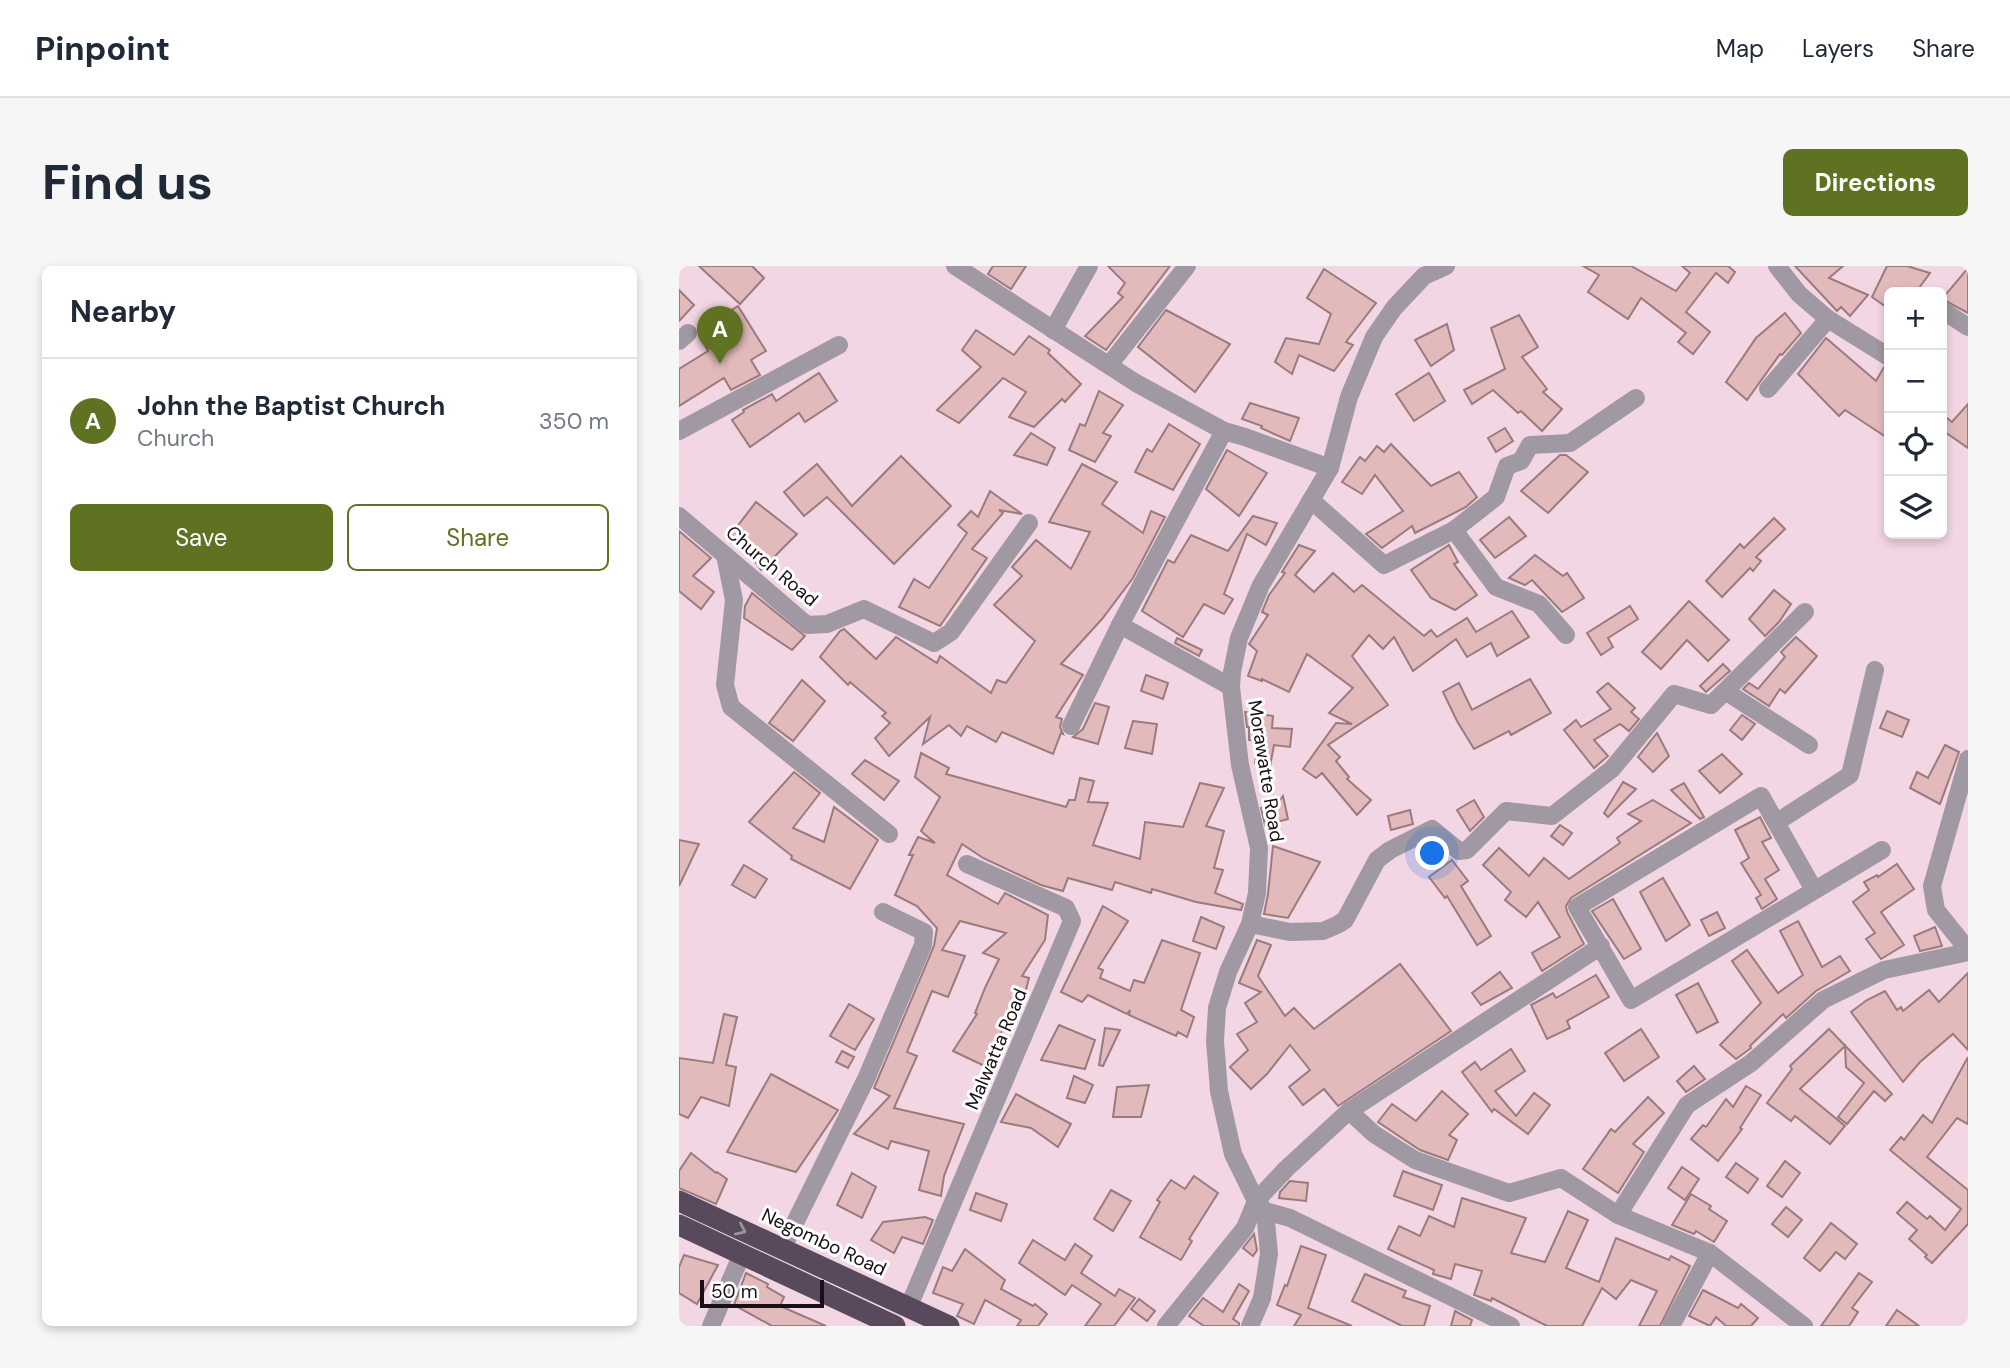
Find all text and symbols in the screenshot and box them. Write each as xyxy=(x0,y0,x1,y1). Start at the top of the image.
text: Pinpoint xyxy=(35,27,170,70)
text: Map xyxy=(1716,33,1764,64)
text: Layers xyxy=(1802,33,1874,64)
text: Share xyxy=(1912,33,1975,64)
button: Directions xyxy=(1783,149,1968,216)
text: Find us xyxy=(42,150,213,214)
map controls xyxy=(1884,287,1947,539)
button: + xyxy=(1884,287,1947,350)
text: Nearby xyxy=(70,292,176,331)
pin: A xyxy=(697,306,743,364)
button: − xyxy=(1884,350,1947,413)
text: John the Baptist Church xyxy=(137,389,445,423)
text: A xyxy=(85,406,101,436)
text: 350 m xyxy=(539,406,609,436)
button: locate xyxy=(1884,413,1947,476)
text: Church xyxy=(137,423,214,453)
button: layers xyxy=(1884,476,1947,539)
button: Save xyxy=(70,504,333,571)
button: Share xyxy=(347,504,609,571)
street label: Church Road xyxy=(721,520,823,612)
street label: Morawatte Road xyxy=(1242,698,1290,844)
your location xyxy=(1415,836,1449,870)
street label: Malwatta Road xyxy=(959,985,1033,1113)
street label: Negombo Road xyxy=(758,1202,890,1282)
one-way arrow xyxy=(734,1221,746,1235)
scale bar xyxy=(700,1277,824,1309)
text: 50 m xyxy=(711,1279,758,1304)

